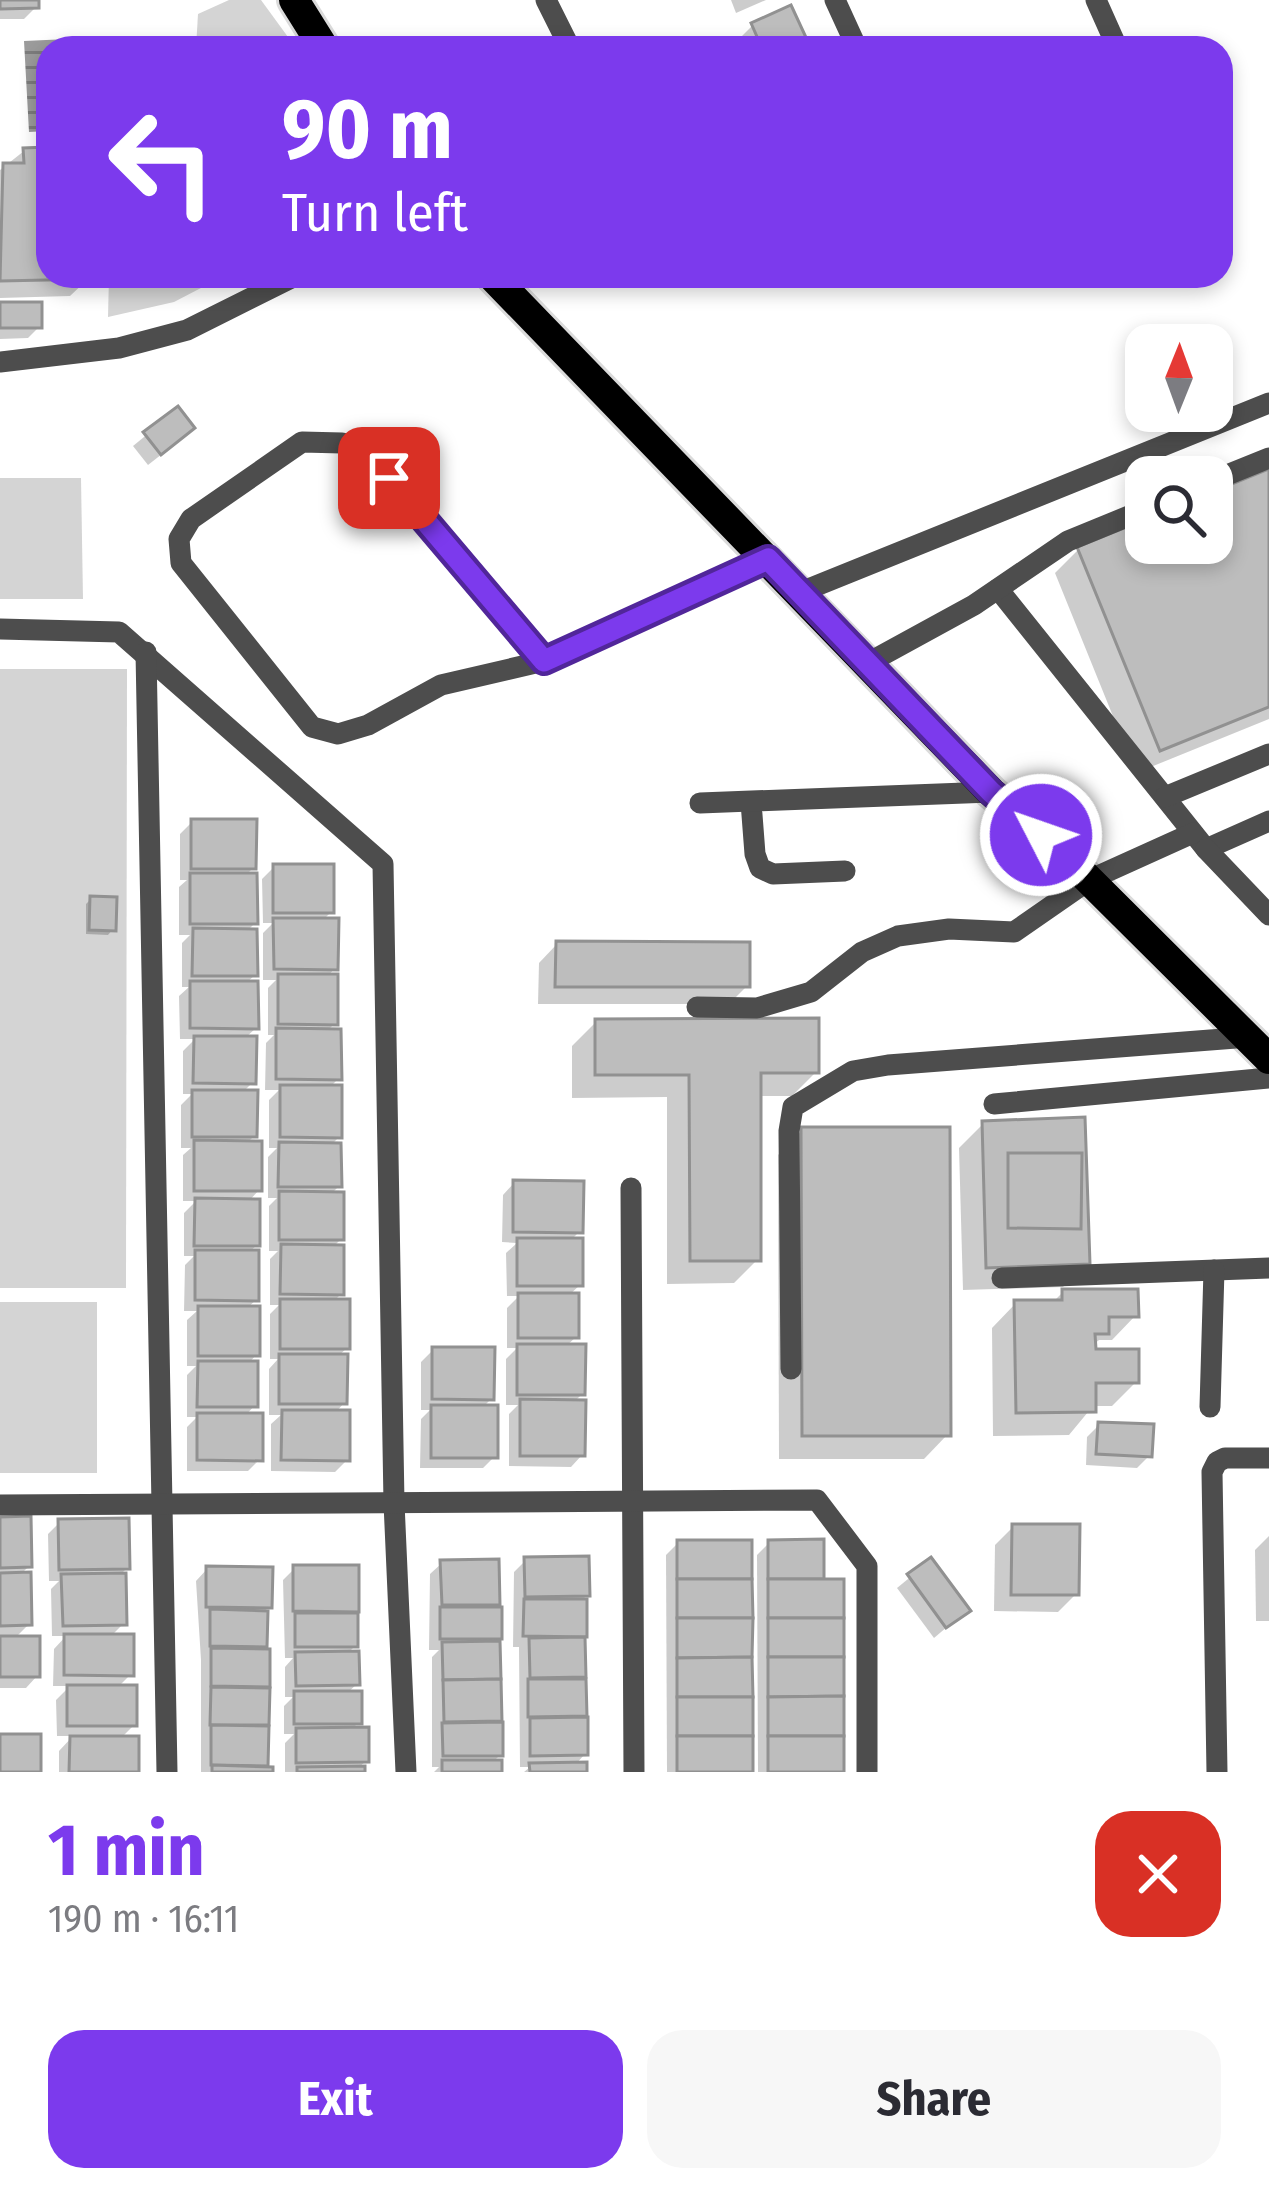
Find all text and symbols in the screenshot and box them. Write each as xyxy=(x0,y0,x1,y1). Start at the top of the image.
text: 90 m xyxy=(282,79,453,180)
icon: left xyxy=(84,84,240,240)
text: Turn left xyxy=(282,181,468,245)
north arrow xyxy=(1125,324,1233,432)
map controls xyxy=(1125,324,1233,564)
pin xyxy=(338,427,440,529)
icon: arrive xyxy=(356,445,422,511)
button: search xyxy=(1125,456,1233,564)
position arrow xyxy=(978,772,1104,898)
text: 1 min xyxy=(48,1808,205,1894)
button: close xyxy=(1095,1811,1221,1937)
text: 190 m · 16:11 xyxy=(48,1896,239,1942)
button: Exit xyxy=(48,2030,623,2168)
button: Share xyxy=(647,2030,1221,2168)

